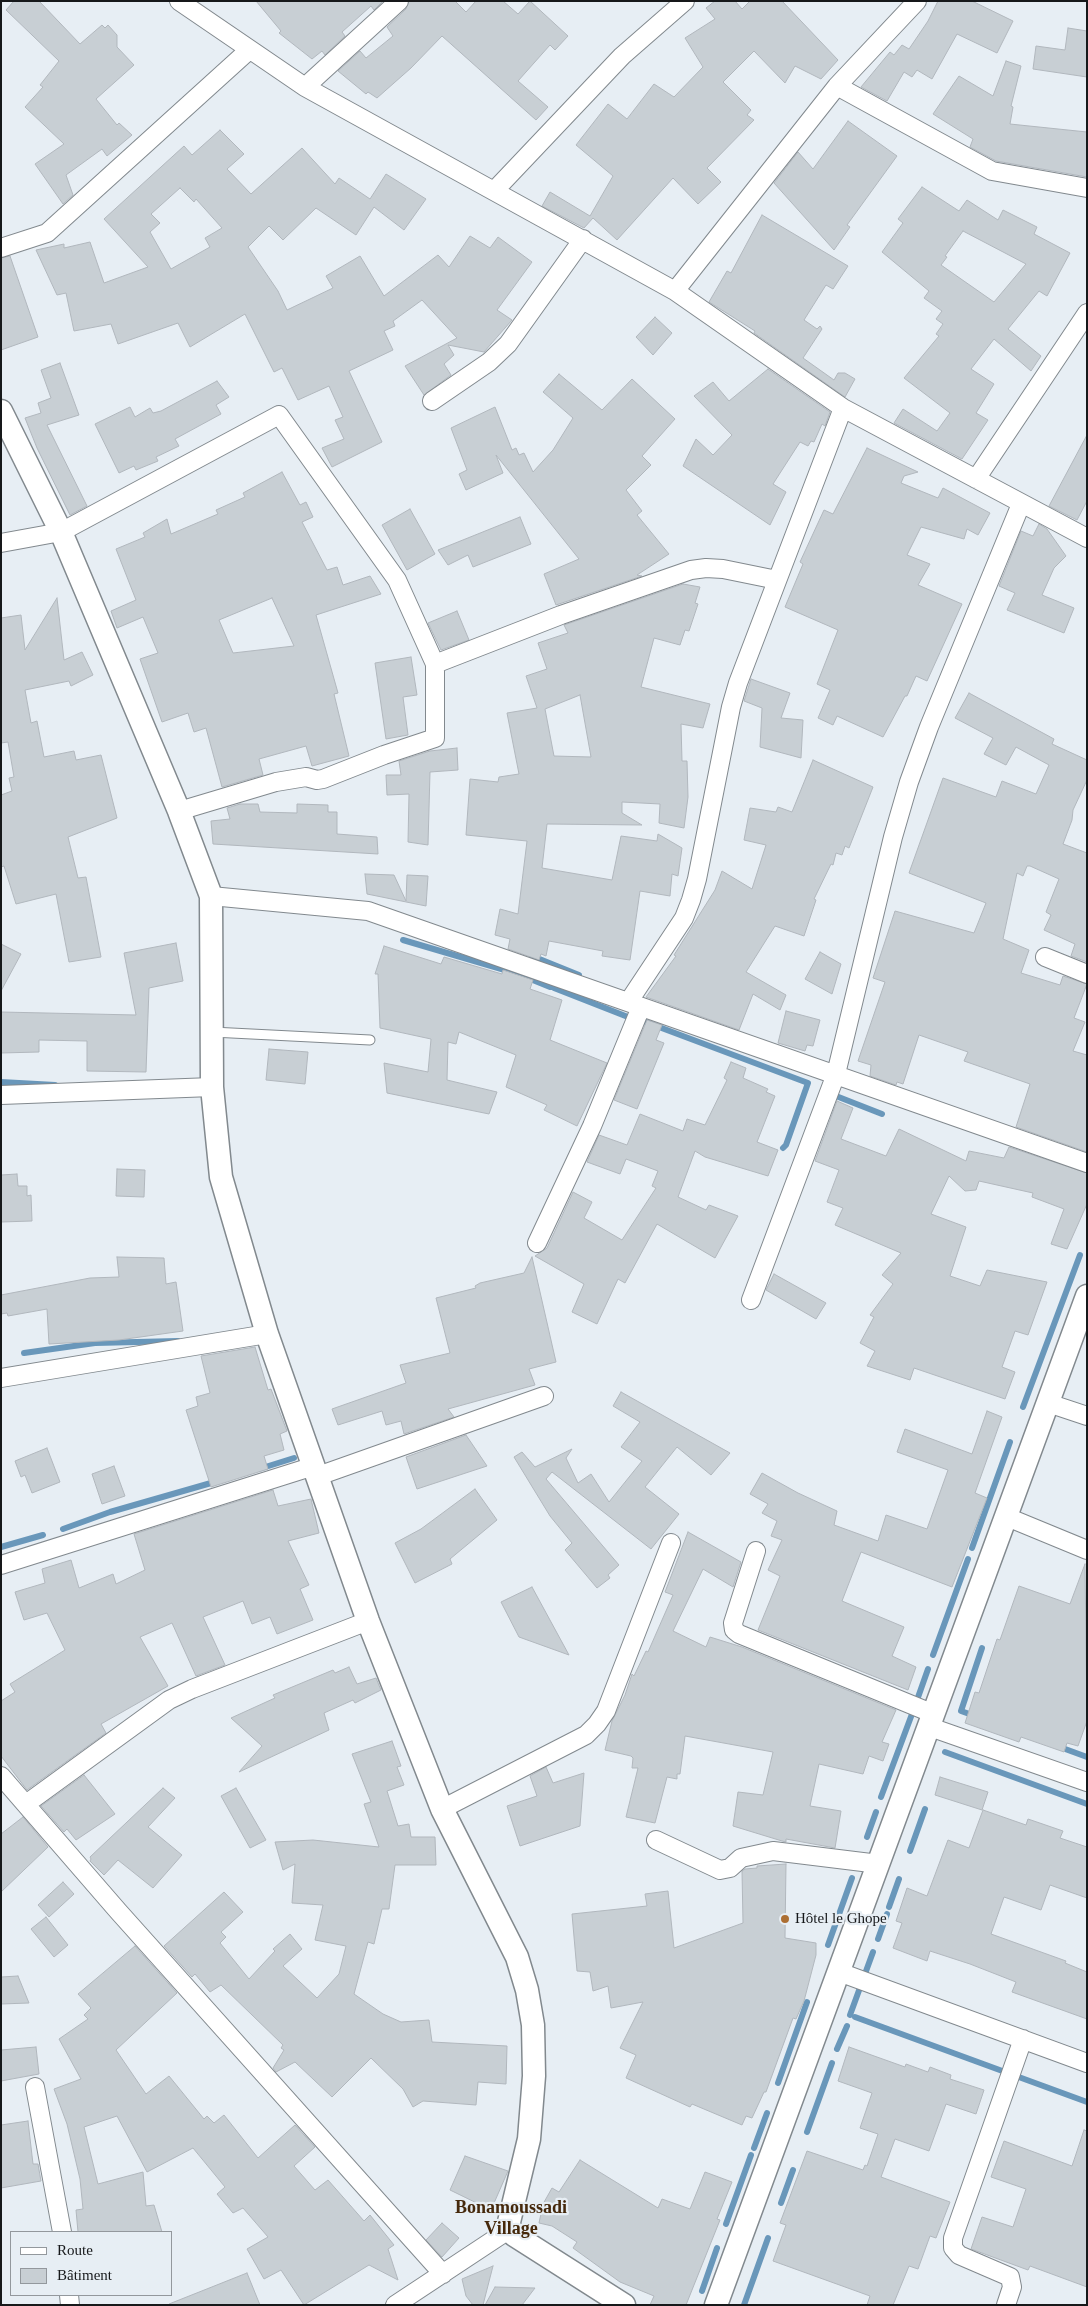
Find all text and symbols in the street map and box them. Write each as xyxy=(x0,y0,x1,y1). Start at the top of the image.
place label: Hôtel le Ghope xyxy=(795,1910,887,1928)
marker: Hôtel le Ghope xyxy=(779,1913,791,1925)
district label: Bonamoussadi Village xyxy=(455,2197,567,2240)
legend xyxy=(10,2231,172,2296)
text: Route xyxy=(57,2242,93,2258)
text: Bâtiment xyxy=(57,2267,112,2283)

